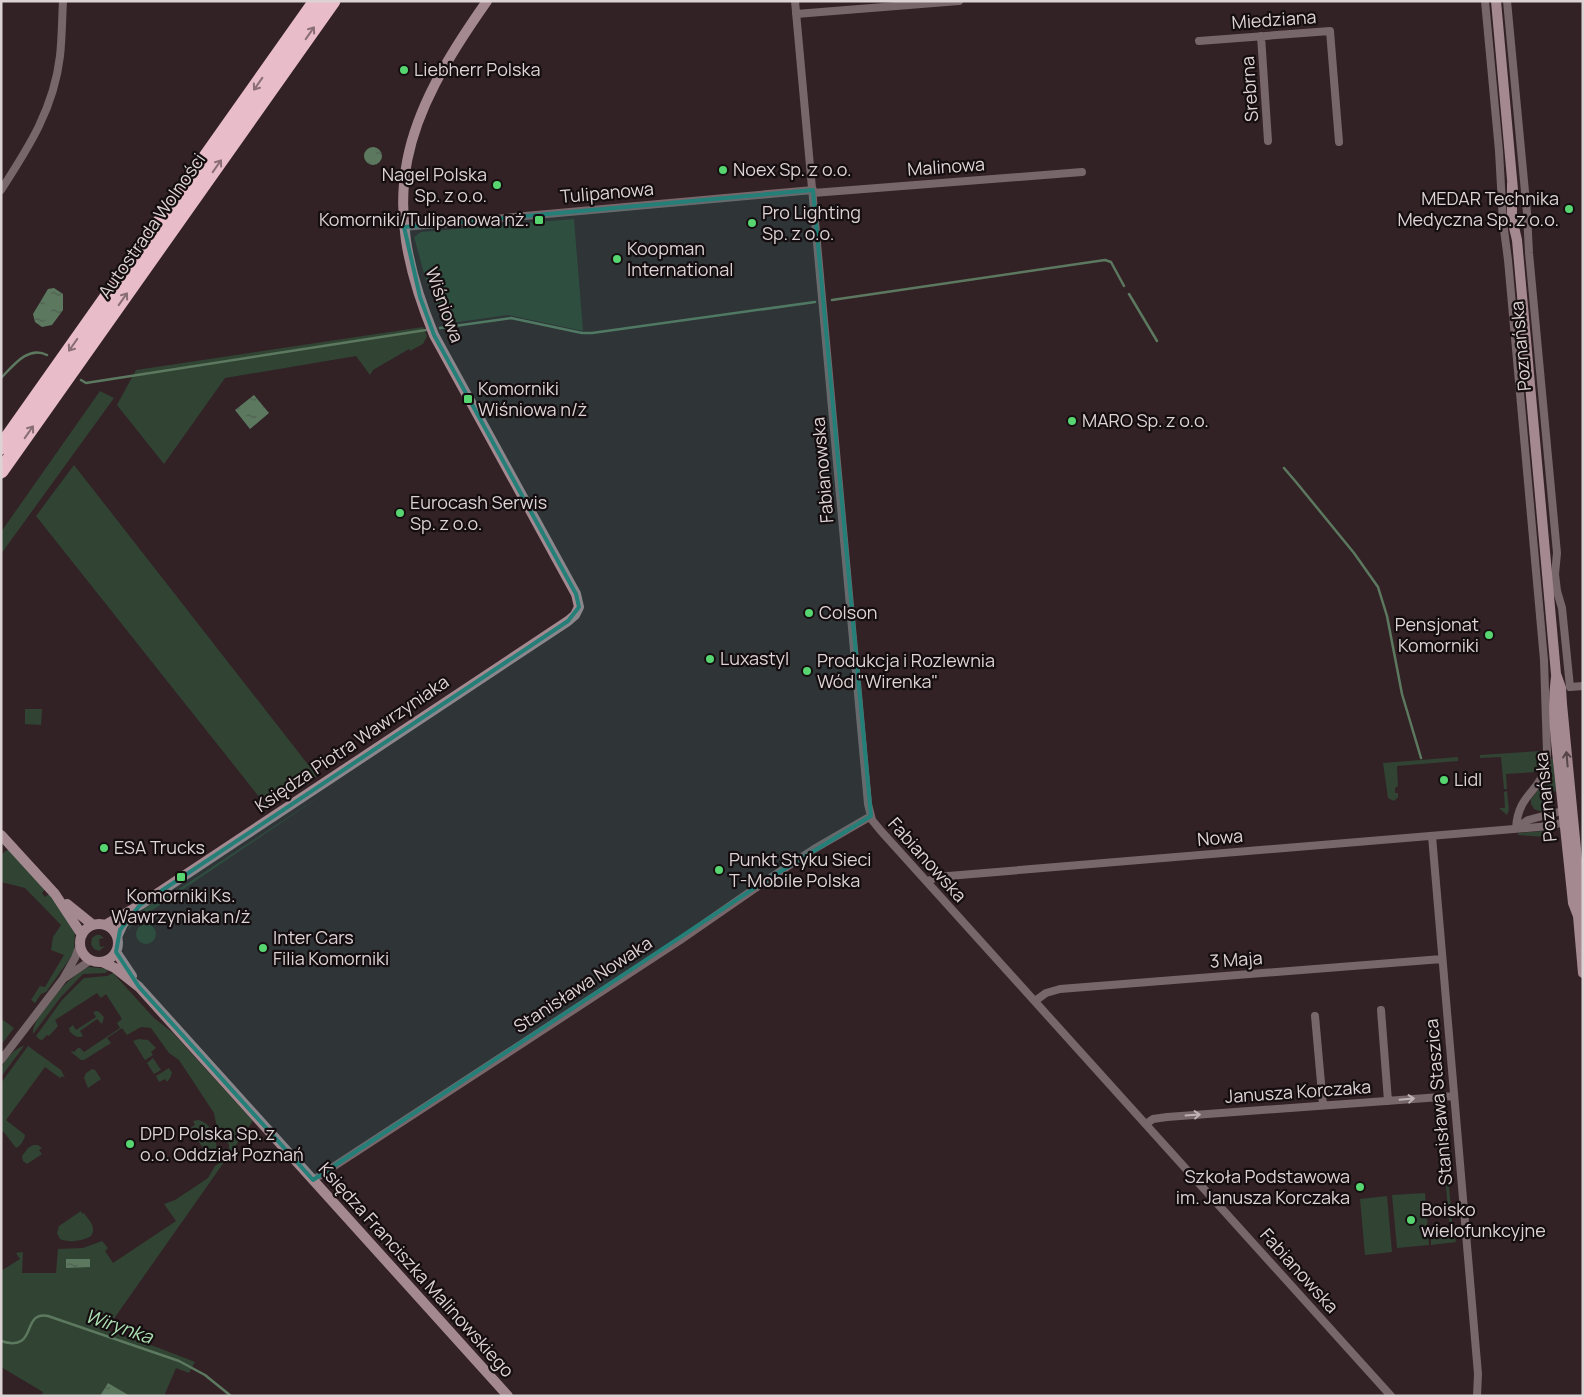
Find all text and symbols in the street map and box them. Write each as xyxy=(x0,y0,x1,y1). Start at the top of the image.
street label: Miedziana xyxy=(1231,4,1317,34)
one-way arrow xyxy=(305,26,315,40)
street label: Srebrna xyxy=(1235,55,1263,123)
place label: Liebherr Polska xyxy=(414,57,540,81)
marker: Liebherr Polska xyxy=(398,64,410,76)
one-way arrow xyxy=(253,77,263,91)
street label: Autostrada Wolności xyxy=(92,148,210,303)
street label: Malinowa xyxy=(906,151,986,181)
place label: Noex Sp. z o.o. xyxy=(733,157,852,181)
one-way arrow xyxy=(212,159,222,173)
place label: Nagel Polska Sp. z o.o. xyxy=(382,162,487,207)
marker: Noex Sp. z o.o. xyxy=(717,164,729,176)
street label: Tulipanowa xyxy=(559,176,655,208)
marker: Nagel Polska Sp. z o.o. xyxy=(491,179,503,191)
place label: MEDAR Technika Medyczna Sp. z o.o. xyxy=(1397,186,1559,231)
place label: Pro Lighting Sp. z o.o. xyxy=(762,200,861,245)
marker: MEDAR Technika Medyczna Sp. z o.o. xyxy=(1563,203,1575,215)
place label: Komorniki/Tulipanowa nż. xyxy=(319,207,529,231)
marker: Komorniki/Tulipanowa nż. xyxy=(533,214,545,226)
marker: Pro Lighting Sp. z o.o. xyxy=(746,217,758,229)
place label: Koopman International xyxy=(627,236,733,281)
marker: Koopman International xyxy=(611,253,623,265)
street label: Wiśniowa xyxy=(420,264,470,346)
one-way arrow xyxy=(118,292,128,306)
street label: Poznańska xyxy=(1504,300,1536,392)
one-way arrow xyxy=(68,338,78,352)
place label: Komorniki Wiśniowa n/ż xyxy=(478,376,587,421)
marker: Komorniki Wiśniowa n/ż xyxy=(462,393,474,405)
place label: MARO Sp. z o.o. xyxy=(1082,408,1209,432)
marker: MARO Sp. z o.o. xyxy=(1066,415,1078,427)
street label: Fabianowska xyxy=(805,416,839,524)
one-way arrow xyxy=(24,425,34,439)
place label: Eurocash Serwis Sp. z o.o. xyxy=(410,490,547,535)
marker: Eurocash Serwis Sp. z o.o. xyxy=(394,507,406,519)
place label: Colson xyxy=(819,600,878,624)
marker: Colson xyxy=(803,607,815,619)
place label: Pensjonat Komorniki xyxy=(1395,612,1479,657)
marker: Pensjonat Komorniki xyxy=(1483,629,1495,641)
place label: Luxastyl xyxy=(720,646,789,670)
place label: Produkcja i Rozlewnia Wód "Wirenka" xyxy=(817,648,995,693)
marker: Luxastyl xyxy=(704,653,716,665)
marker: Produkcja i Rozlewnia Wód "Wirenka" xyxy=(801,665,813,677)
street label: Księdza Piotra Wawrzyniaka xyxy=(250,669,453,817)
street label: Poznańska xyxy=(1528,751,1562,843)
one-way arrow xyxy=(1562,751,1572,767)
place label: Lidl xyxy=(1454,767,1482,791)
marker: Lidl xyxy=(1438,774,1450,786)
street label: Fabianowska xyxy=(883,812,972,907)
street label: Nowa xyxy=(1196,823,1244,851)
place label: ESA Trucks xyxy=(114,835,205,859)
marker: ESA Trucks xyxy=(98,842,110,854)
place label: Punkt Styku Sieci T-Mobile Polska xyxy=(729,847,871,892)
marker: Punkt Styku Sieci T-Mobile Polska xyxy=(713,864,725,876)
marker: Komorniki Ks. Wawrzyniaka n/ż xyxy=(175,871,187,883)
place label: Komorniki Ks. Wawrzyniaka n/ż xyxy=(111,883,251,928)
place label: Inter Cars Filia Komorniki xyxy=(273,925,389,970)
street label: Stanisława Nowaka xyxy=(509,930,656,1038)
marker: Inter Cars Filia Komorniki xyxy=(257,942,269,954)
street label: 3 Maja xyxy=(1209,945,1263,973)
street label: Stanisława Staszica xyxy=(1419,1018,1457,1186)
street label: Janusza Korczaka xyxy=(1224,1074,1372,1108)
one-way arrow xyxy=(1399,1095,1415,1104)
one-way arrow xyxy=(1185,1110,1201,1120)
place label: DPD Polska Sp. z o.o. Oddział Poznań xyxy=(140,1121,304,1166)
marker: DPD Polska Sp. z o.o. Oddział Poznań xyxy=(124,1138,136,1150)
street label: Księdza Franciszka Malinowskiego xyxy=(314,1157,520,1382)
place label: Szkoła Podstawowa im. Janusza Korczaka xyxy=(1176,1164,1350,1209)
marker: Szkoła Podstawowa im. Janusza Korczaka xyxy=(1354,1181,1366,1193)
place label: Boisko wielofunkcyjne xyxy=(1421,1197,1546,1242)
marker: Boisko wielofunkcyjne xyxy=(1405,1214,1417,1226)
street label: Fabianowska xyxy=(1255,1223,1344,1318)
water label: Wirynka xyxy=(82,1302,158,1350)

